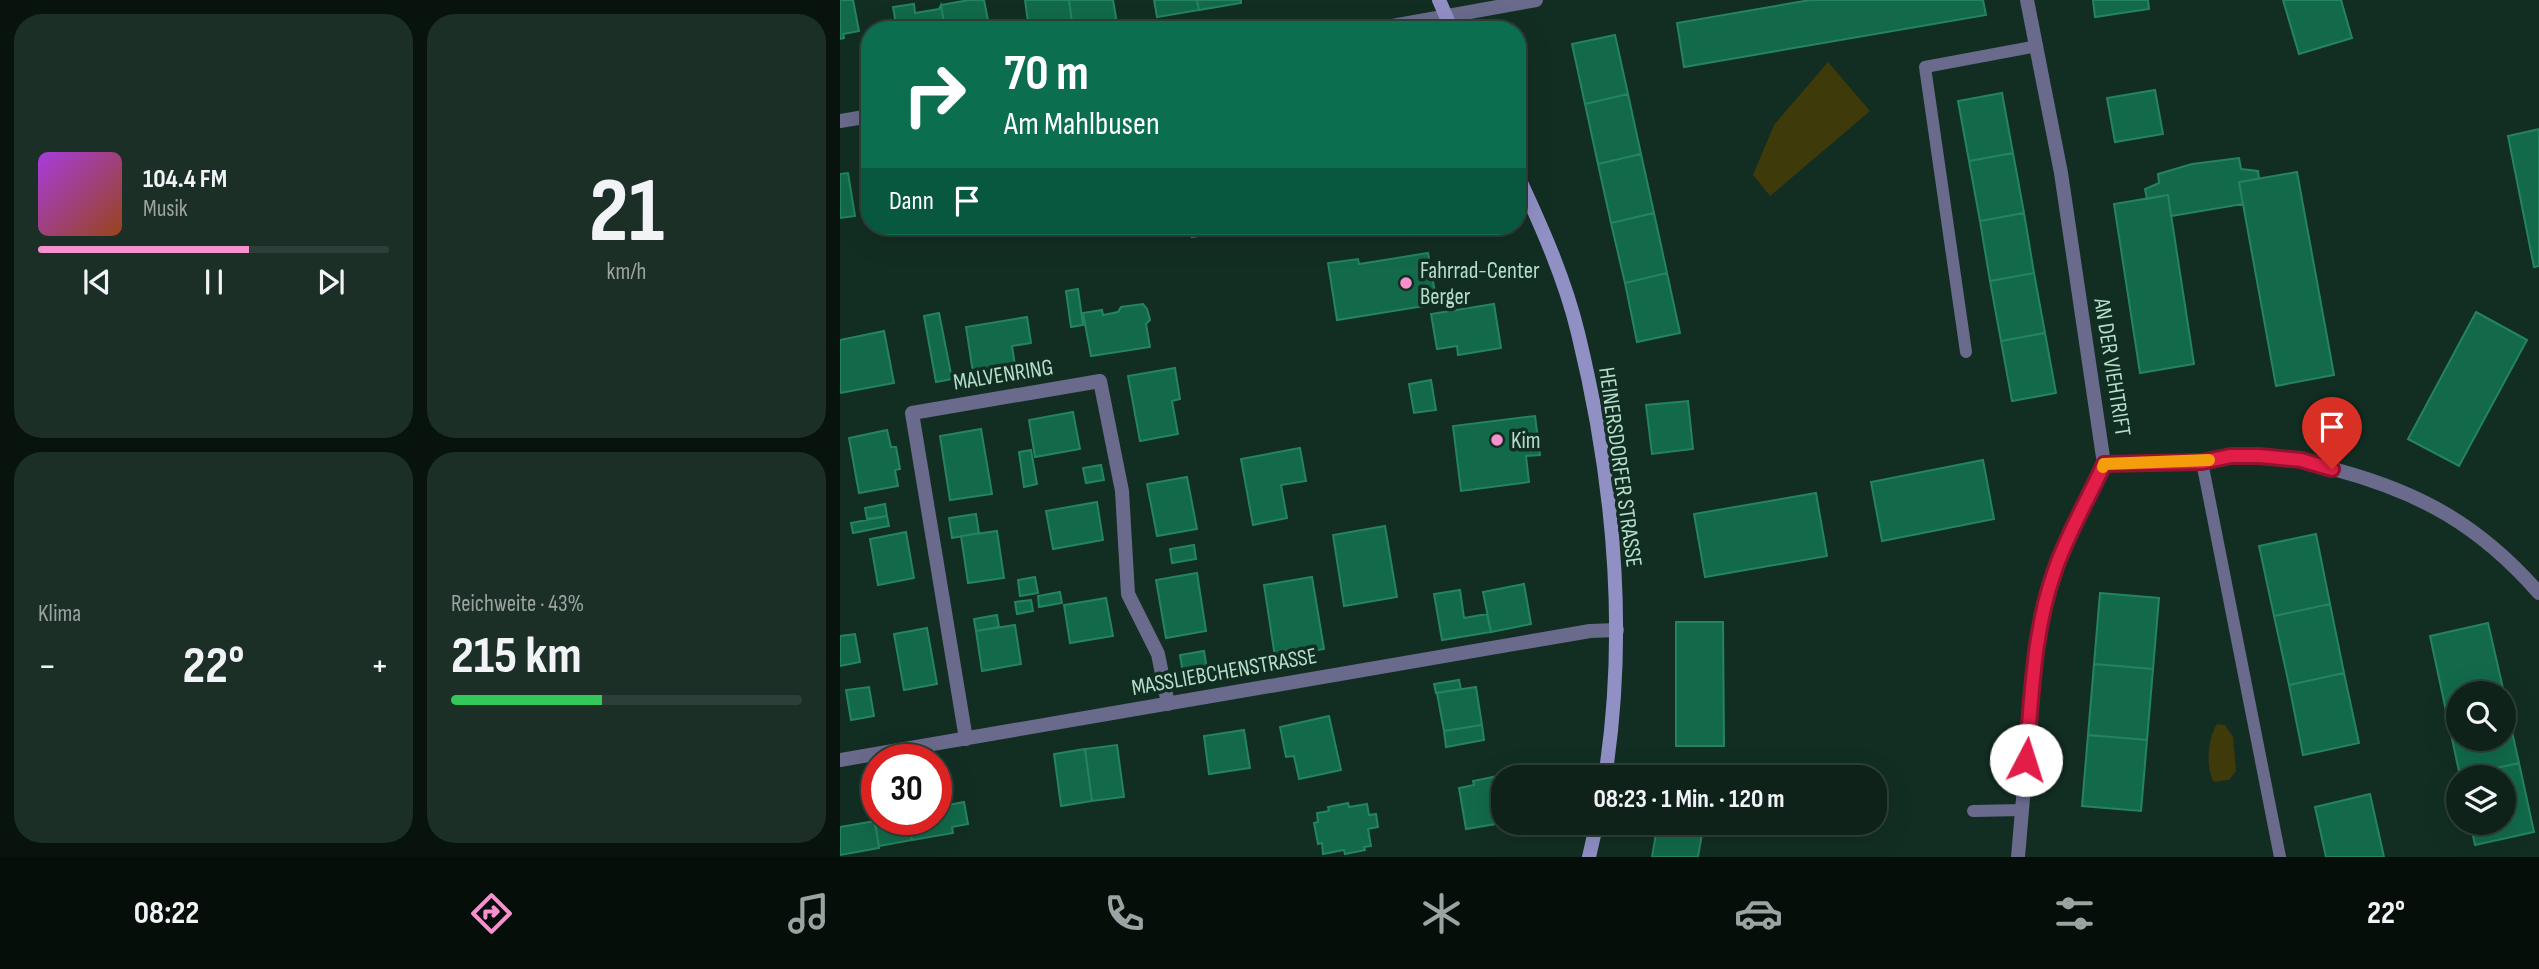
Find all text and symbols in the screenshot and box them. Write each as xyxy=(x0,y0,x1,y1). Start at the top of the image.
text: 70 m xyxy=(1004,45,1089,104)
icon: right xyxy=(889,49,980,140)
text: Am Mahlbusen xyxy=(1004,105,1160,144)
text: 21 xyxy=(589,158,664,267)
text: 104.4 FM xyxy=(143,164,227,195)
icon: arrive xyxy=(948,182,986,220)
text: Dann xyxy=(889,186,934,217)
text: Musik xyxy=(143,195,188,223)
place label: Fahrrad-Center Berger xyxy=(1420,257,1540,311)
text: km/h xyxy=(607,258,646,286)
icon: previous xyxy=(78,263,116,301)
icon: pause xyxy=(195,263,233,301)
icon: next xyxy=(312,263,350,301)
marker: Fahrrad-Center Berger xyxy=(1398,275,1414,291)
street label: AN DER VIEHTRIFT xyxy=(2087,295,2137,438)
street label: MALVENRING xyxy=(951,353,1055,397)
street label: HEINERSDORFER STRASSE xyxy=(1592,365,1648,569)
pin xyxy=(2302,397,2362,469)
icon: arrive xyxy=(2313,408,2351,446)
place label: Kim xyxy=(1511,427,1541,455)
marker: Kim xyxy=(1489,432,1505,448)
text: Reichweite · 43% xyxy=(451,590,584,618)
text: Klima xyxy=(38,600,81,628)
text: 215 km xyxy=(451,625,582,688)
text: 22° xyxy=(182,635,245,698)
street label: MASSLIEBCHENSTRASSE xyxy=(1129,642,1319,702)
text: − xyxy=(38,644,57,689)
text: + xyxy=(370,644,389,689)
map controls xyxy=(2446,681,2516,835)
button: search xyxy=(2446,681,2516,751)
position arrow xyxy=(1989,723,2063,797)
speed limit sign: 30 xyxy=(861,744,952,835)
button: layers xyxy=(2446,765,2516,835)
text: 08:23 · 1 Min. · 120 m xyxy=(1593,784,1785,815)
icon: directions xyxy=(467,889,516,938)
icon: music xyxy=(784,889,833,938)
icon: phone xyxy=(1100,889,1149,938)
icon: climate xyxy=(1417,889,1466,938)
icon: car xyxy=(1734,889,1783,938)
icon: filters xyxy=(2050,889,2099,938)
text: 08:22 xyxy=(134,894,199,933)
text: 22° xyxy=(2367,894,2405,933)

